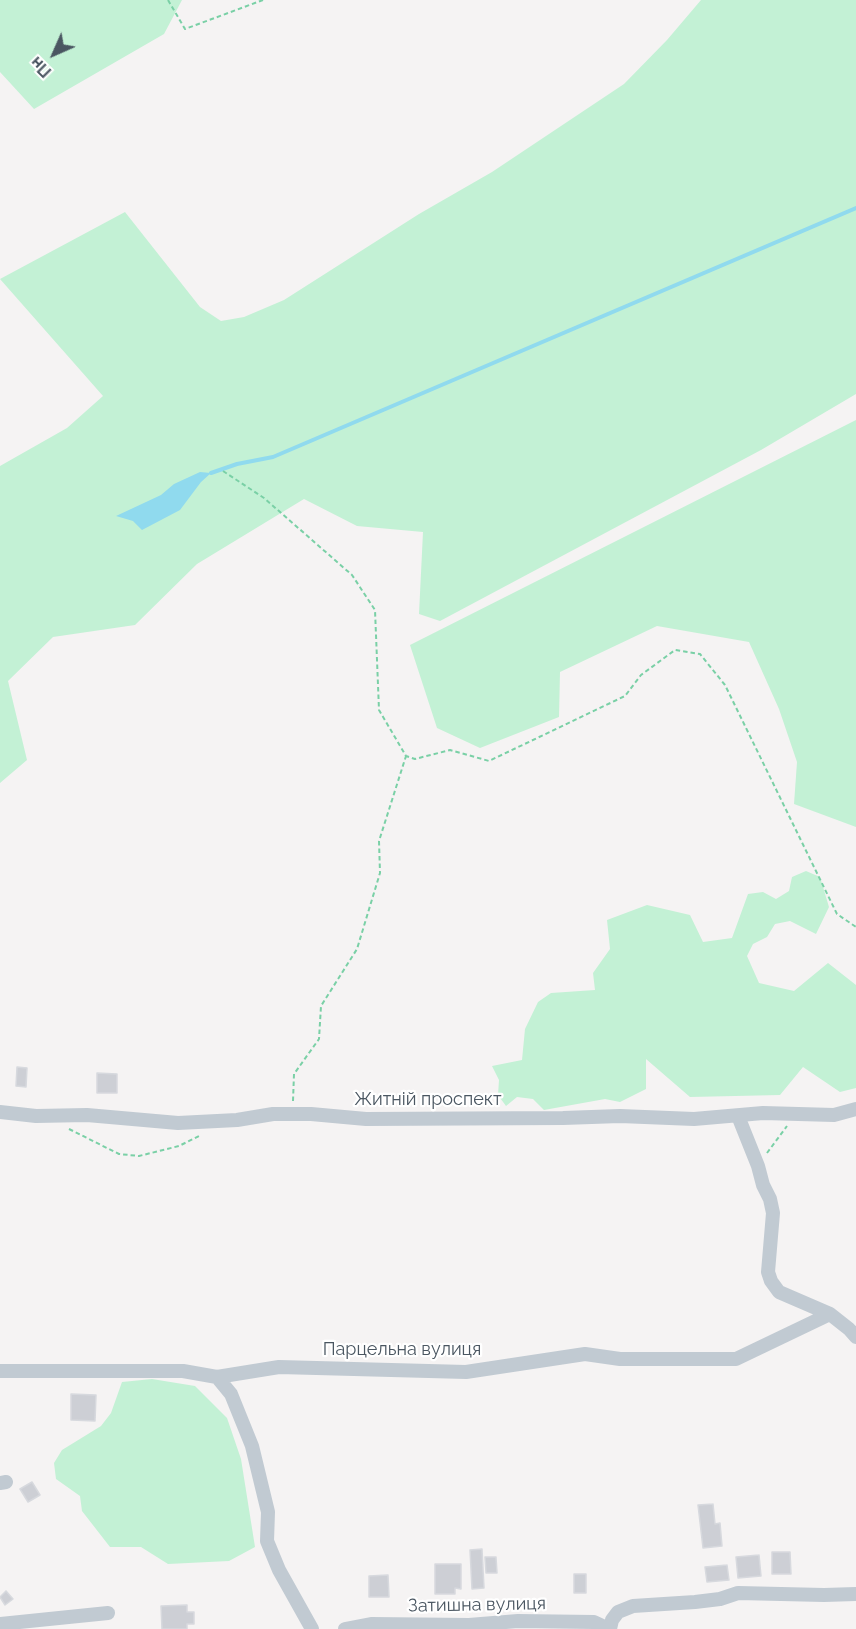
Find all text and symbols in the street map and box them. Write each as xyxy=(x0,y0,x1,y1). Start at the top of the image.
north arrow xyxy=(24,24,84,84)
text: Пн xyxy=(27,53,55,81)
street label: Житній проспект xyxy=(354,1089,502,1111)
street label: Парцельна вулиця xyxy=(323,1339,481,1361)
street label: Затишна вулиця xyxy=(408,1593,546,1617)

